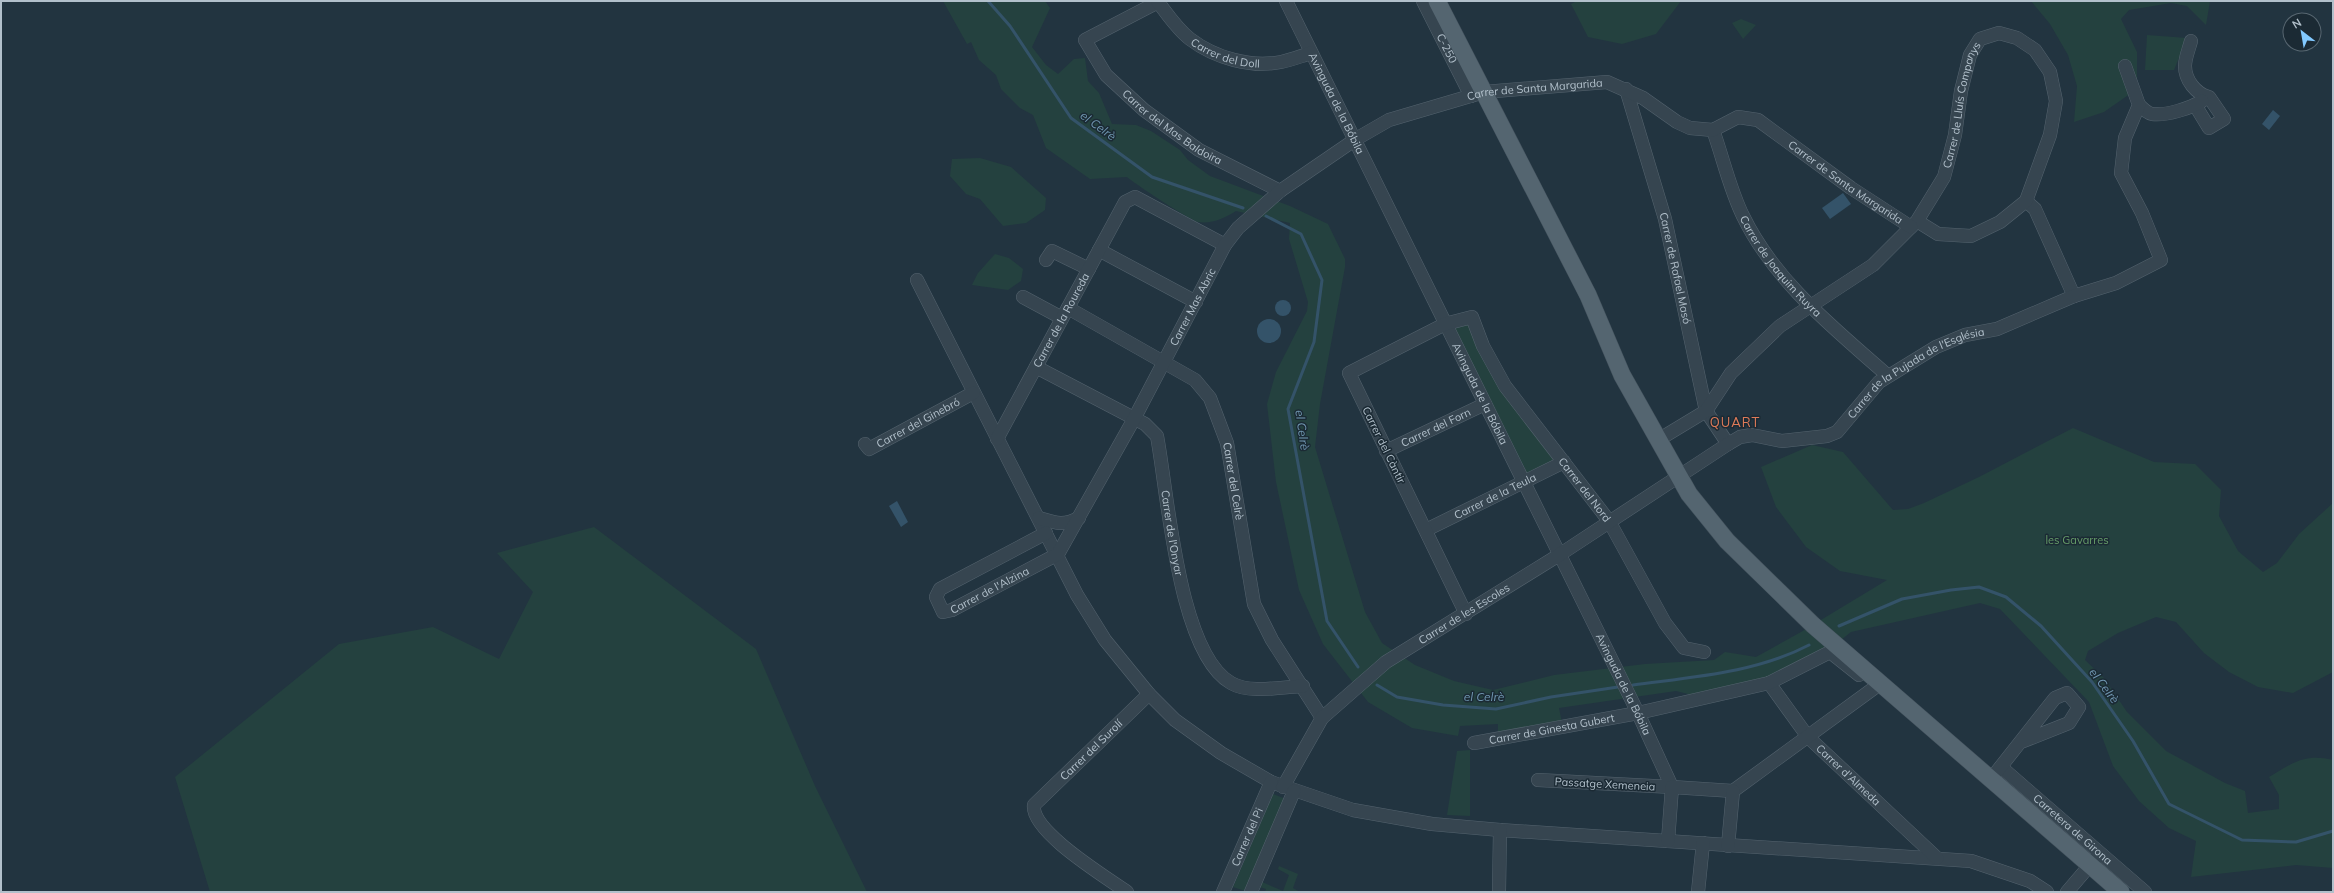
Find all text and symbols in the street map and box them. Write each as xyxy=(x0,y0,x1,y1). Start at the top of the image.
north arrow xyxy=(2282,12,2322,52)
text: N xyxy=(2290,15,2304,32)
street label: C-250 xyxy=(1433,31,1460,66)
street label: Carrer del Doll xyxy=(1188,35,1260,71)
street label: Carrer de Lluís Companys xyxy=(1940,39,1984,170)
street label: Avinguda de la Bóbila xyxy=(1306,50,1368,156)
street label: Carrer de Santa Margarida xyxy=(1465,75,1603,104)
street label: Carrer del Mas Baldoira xyxy=(1119,87,1224,168)
water label: el Celrè xyxy=(1078,108,1119,144)
street label: Carrer de Santa Margarida xyxy=(1785,137,1906,227)
street label: Carrer de Rafael Masó xyxy=(1656,211,1694,325)
street label: Carrer de Joaquim Ruyra xyxy=(1737,213,1824,320)
street label: Carrer Mas Abric xyxy=(1167,265,1219,348)
street label: Carrer de la Roureda xyxy=(1030,270,1092,370)
street label: Carrer de la Pujada de l'Església xyxy=(1844,325,1986,421)
street label: Avinguda de la Bóbila xyxy=(1449,341,1511,447)
street label: Carrer del Ginebró xyxy=(874,394,962,451)
street label: Carrer del Càntir xyxy=(1359,404,1409,486)
street label: Carrer del Forn xyxy=(1399,405,1473,450)
water label: el Celrè xyxy=(1292,409,1313,451)
district label: QUART xyxy=(1710,414,1760,430)
street label: Carrer del Celrè xyxy=(1220,441,1247,521)
street label: Carrer del Nord xyxy=(1555,454,1614,525)
street label: Carrer de la Teula xyxy=(1452,470,1538,522)
street label: Carrer de l'Onyar xyxy=(1158,489,1186,577)
park label: les Gavarres xyxy=(2045,533,2109,547)
street label: Carrer de l'Alzina xyxy=(948,564,1031,617)
street label: Carrer de les Escoles xyxy=(1416,580,1512,647)
street label: Avinguda de la Bóbila xyxy=(1593,631,1654,737)
water label: el Celrè xyxy=(2086,665,2123,707)
water label: el Celrè xyxy=(1464,689,1505,704)
street label: Carrer de Ginesta Gubert xyxy=(1488,710,1616,747)
street label: Carrer del Surolí xyxy=(1057,716,1126,783)
street label: Carrer d'Almeda xyxy=(1813,741,1884,809)
street label: Passatge Xemeneia xyxy=(1554,774,1656,794)
street label: Carretera de Girona xyxy=(2030,791,2115,868)
street label: Carrer del Pi xyxy=(1228,806,1266,869)

